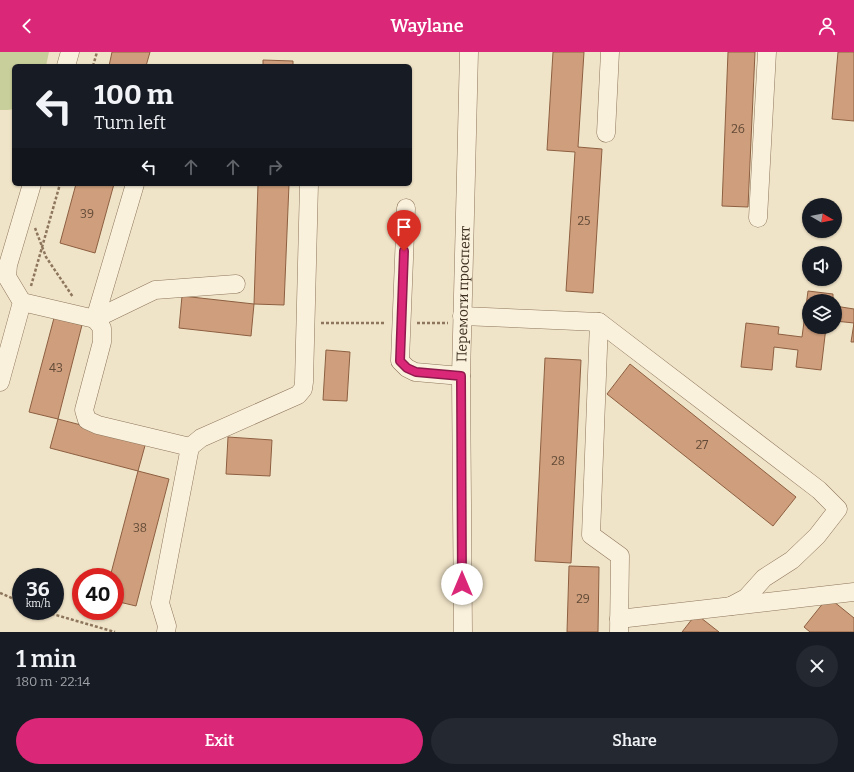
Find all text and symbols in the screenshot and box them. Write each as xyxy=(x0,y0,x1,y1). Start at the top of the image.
icon: back xyxy=(16,15,38,37)
text: Waylane xyxy=(390,15,464,37)
icon: person xyxy=(816,15,838,37)
text: 100 m xyxy=(94,78,173,111)
icon: left xyxy=(28,80,80,132)
text: Turn left xyxy=(94,112,166,134)
house number: 26 xyxy=(731,122,745,136)
icon: left xyxy=(138,156,160,178)
icon: ahead xyxy=(180,156,202,178)
icon: ahead xyxy=(222,156,244,178)
icon: right xyxy=(264,156,286,178)
north arrow xyxy=(802,198,842,238)
map controls xyxy=(802,198,842,334)
house number: 39 xyxy=(80,207,94,221)
pin xyxy=(387,210,421,251)
house number: 25 xyxy=(578,214,590,228)
icon: arrive xyxy=(393,216,415,238)
street label: Перемоги проспект xyxy=(453,226,474,362)
button: sound xyxy=(802,246,842,286)
button: layers xyxy=(802,294,842,334)
house number: 43 xyxy=(49,361,63,375)
house number: 27 xyxy=(696,438,708,452)
house number: 28 xyxy=(551,454,565,468)
house number: 38 xyxy=(133,521,147,535)
position arrow xyxy=(441,563,483,605)
speed limit sign: 40 xyxy=(72,568,124,620)
text: 36 xyxy=(26,577,50,601)
house number: 29 xyxy=(576,592,590,606)
text: km/h xyxy=(26,598,50,610)
text: 1 min xyxy=(16,645,76,673)
button: close xyxy=(796,645,838,687)
text: 180 m · 22:14 xyxy=(16,674,90,689)
button: Exit xyxy=(16,718,423,764)
button: Share xyxy=(431,718,838,764)

